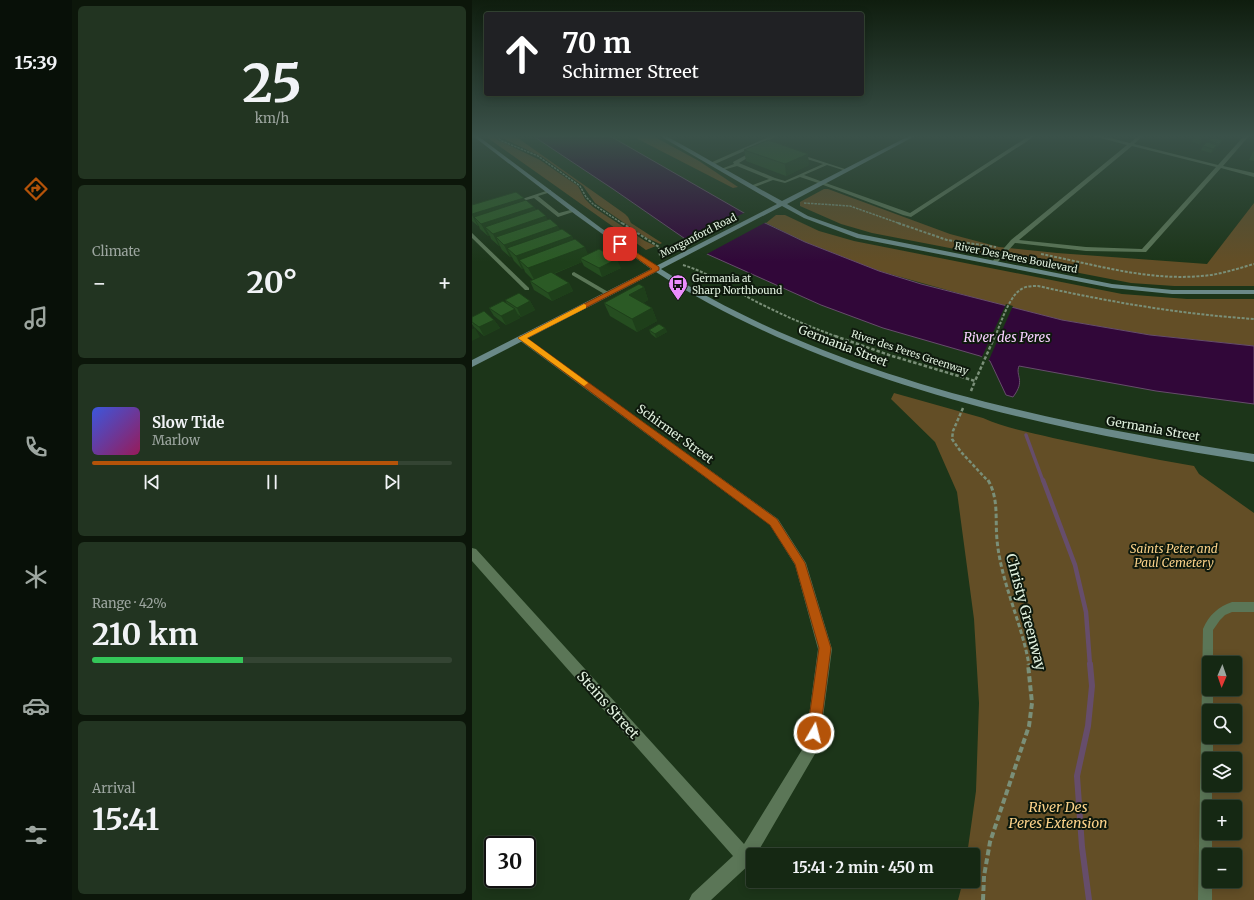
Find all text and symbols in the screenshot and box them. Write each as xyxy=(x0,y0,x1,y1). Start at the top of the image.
text: 70 m xyxy=(562,25,631,61)
icon: ahead xyxy=(496,28,548,80)
text: 15:39 xyxy=(15,51,57,74)
text: 25 xyxy=(242,51,302,116)
text: Schirmer Street xyxy=(562,60,699,83)
text: km/h xyxy=(255,110,289,127)
icon: directions xyxy=(22,175,50,203)
street label: Morganford Road xyxy=(658,211,739,260)
pin xyxy=(603,227,637,261)
icon: arrive xyxy=(609,233,631,255)
street label: River Des Peres Boulevard xyxy=(953,239,1078,276)
text: Climate xyxy=(92,243,140,260)
text: 20° xyxy=(247,263,297,301)
text: − xyxy=(92,269,107,297)
text: + xyxy=(437,269,452,297)
place label: Germania at Sharp Northbound xyxy=(692,272,782,297)
bus stop icon: Germania at Sharp Northbound xyxy=(667,273,689,301)
icon: music xyxy=(22,304,50,332)
street label: Germania Street xyxy=(796,322,890,370)
street label: River des Peres Greenway xyxy=(850,327,970,378)
water label: River des Peres xyxy=(963,329,1051,346)
street label: Schirmer Street xyxy=(634,401,717,467)
text: Slow Tide xyxy=(152,413,224,432)
street label: Germania Street xyxy=(1105,413,1201,444)
text: Marlow xyxy=(152,432,200,449)
icon: phone xyxy=(22,433,50,461)
icon: previous xyxy=(141,471,163,493)
icon: pause xyxy=(261,471,283,493)
icon: next xyxy=(381,471,403,493)
park label: Saints Peter and Paul Cemetery xyxy=(1130,541,1218,570)
street label: Christy Greenway xyxy=(1002,552,1050,673)
icon: climate xyxy=(22,563,50,591)
text: Range · 42% xyxy=(92,595,167,612)
text: 210 km xyxy=(92,615,198,653)
north arrow xyxy=(1202,656,1242,696)
map controls xyxy=(1202,656,1242,888)
street label: Steins Street xyxy=(573,667,643,743)
icon: car xyxy=(22,692,50,720)
button: search xyxy=(1202,704,1242,744)
position arrow xyxy=(793,712,835,754)
button: layers xyxy=(1202,752,1242,792)
text: Arrival xyxy=(92,780,135,797)
park label: River Des Peres Extension xyxy=(1009,798,1107,832)
text: 15:41 xyxy=(92,800,159,838)
button: + xyxy=(1202,800,1242,840)
icon: filters xyxy=(22,821,50,849)
speed limit sign: 30 xyxy=(484,836,536,888)
button: − xyxy=(1202,848,1242,888)
text: 15:41 · 2 min · 450 m xyxy=(792,858,934,877)

